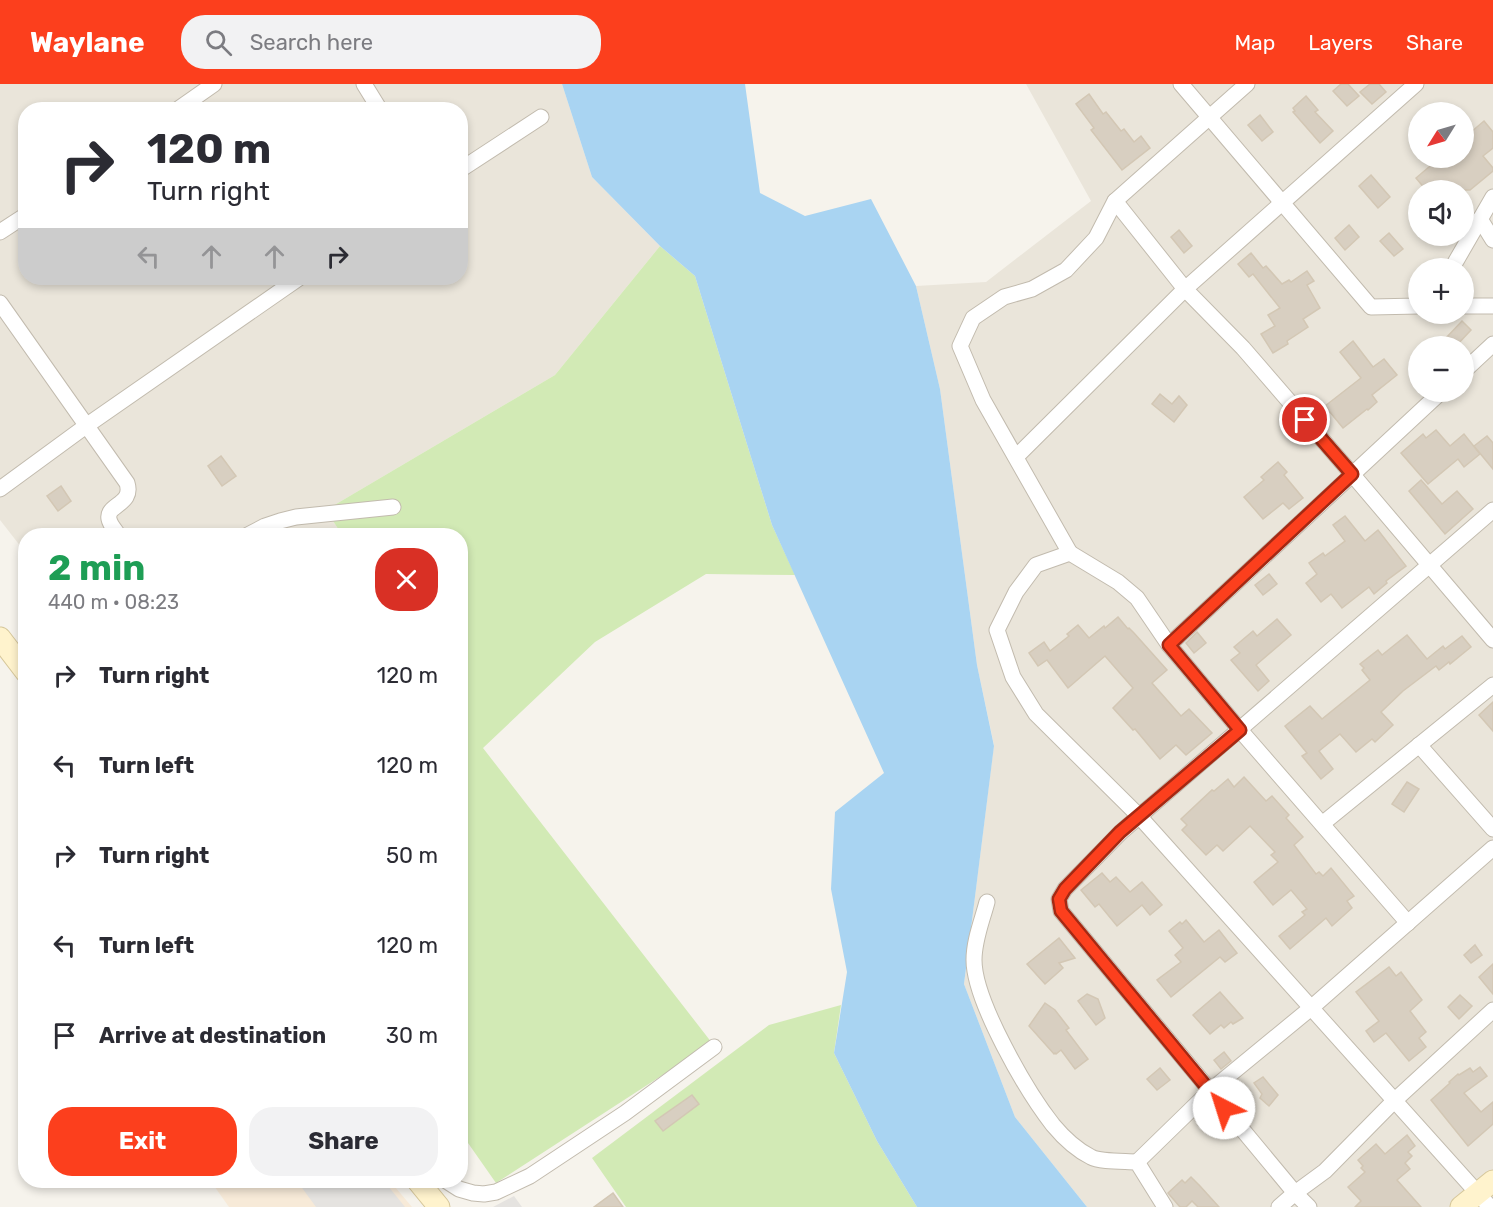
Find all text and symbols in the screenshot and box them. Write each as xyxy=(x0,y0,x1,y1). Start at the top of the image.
search box xyxy=(181,15,601,69)
text: Waylane xyxy=(30,26,145,59)
icon: search xyxy=(202,26,235,59)
text: Search here xyxy=(250,29,373,56)
text: Map xyxy=(1234,30,1275,55)
text: Layers xyxy=(1308,30,1373,55)
text: Share xyxy=(1406,30,1463,55)
north arrow xyxy=(1408,102,1474,168)
map controls xyxy=(1408,102,1474,402)
text: 120 m xyxy=(147,124,271,174)
icon: right xyxy=(48,126,126,204)
text: Turn right xyxy=(147,175,270,207)
button: sound xyxy=(1408,180,1474,246)
icon: left xyxy=(132,240,165,273)
icon: ahead xyxy=(195,240,228,273)
icon: ahead xyxy=(258,240,291,273)
icon: right xyxy=(321,240,354,273)
button: + xyxy=(1408,258,1474,324)
button: − xyxy=(1408,336,1474,402)
pin xyxy=(1279,394,1330,445)
icon: arrive xyxy=(1288,403,1321,436)
text: 2 min xyxy=(48,546,146,589)
button: close xyxy=(375,548,438,611)
text: 440 m · 08:23 xyxy=(48,590,179,614)
icon: right xyxy=(48,659,81,692)
text: Turn right xyxy=(99,662,209,689)
text: 120 m xyxy=(377,662,438,689)
icon: left xyxy=(48,749,81,782)
text: Turn left xyxy=(99,752,194,779)
text: 120 m xyxy=(377,752,438,779)
icon: right xyxy=(48,839,81,872)
text: Turn right xyxy=(99,842,209,869)
text: 50 m xyxy=(386,842,438,869)
icon: left xyxy=(48,929,81,962)
text: Turn left xyxy=(99,932,194,959)
text: 120 m xyxy=(377,932,438,959)
icon: arrive xyxy=(48,1019,81,1052)
text: Arrive at destination xyxy=(99,1022,326,1049)
text: 30 m xyxy=(386,1022,438,1049)
position arrow xyxy=(1192,1076,1256,1140)
button: Exit xyxy=(48,1107,237,1176)
button: Share xyxy=(249,1107,438,1176)

